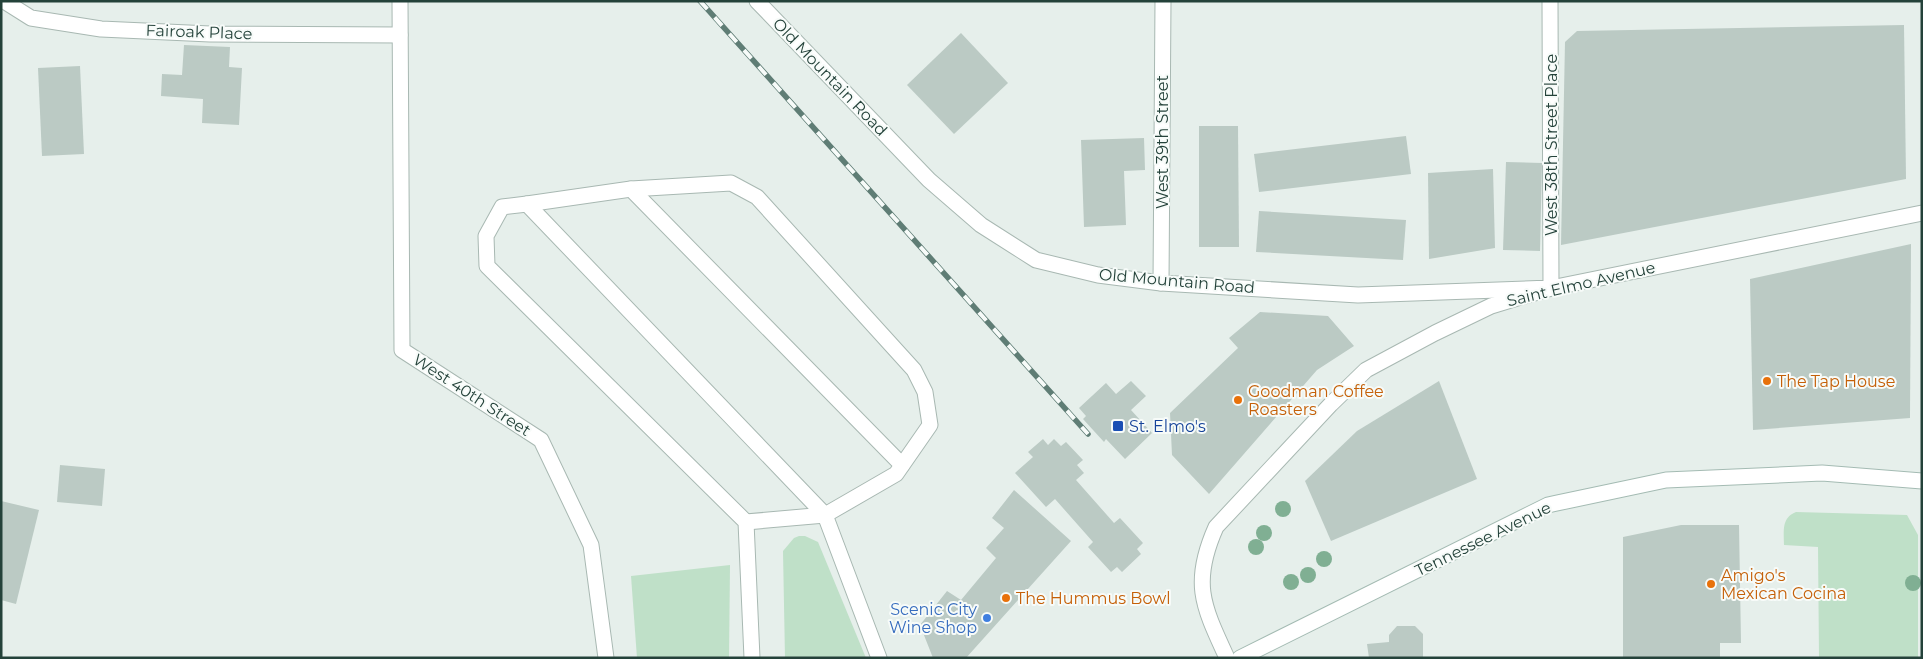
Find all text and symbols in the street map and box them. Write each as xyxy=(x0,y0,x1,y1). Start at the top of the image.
street label: Old Mountain Road xyxy=(769,14,891,140)
street label: Fairoak Place xyxy=(145,21,253,43)
street label: West 38th Street Place xyxy=(1542,54,1561,236)
street label: West 39th Street xyxy=(1153,75,1172,209)
street label: Saint Elmo Avenue xyxy=(1505,258,1657,310)
street label: Old Mountain Road xyxy=(1098,265,1256,297)
street label: West 40th Street xyxy=(410,350,535,440)
place label: The Tap House xyxy=(1777,372,1895,391)
marker: The Tap House xyxy=(1761,375,1773,387)
place label: Goodman Coffee Roasters xyxy=(1248,382,1384,419)
marker: Goodman Coffee Roasters xyxy=(1232,394,1244,406)
place label: St. Elmo's xyxy=(1129,417,1206,436)
marker: St. Elmo's xyxy=(1111,419,1125,433)
street label: Tennessee Avenue xyxy=(1412,498,1554,580)
place label: Amigo's Mexican Cocina xyxy=(1721,566,1846,603)
marker: Amigo's Mexican Cocina xyxy=(1705,578,1717,590)
place label: The Hummus Bowl xyxy=(1016,589,1171,608)
marker: The Hummus Bowl xyxy=(1000,592,1012,604)
place label: Scenic City Wine Shop xyxy=(889,600,977,637)
marker: Scenic City Wine Shop xyxy=(981,612,993,624)

